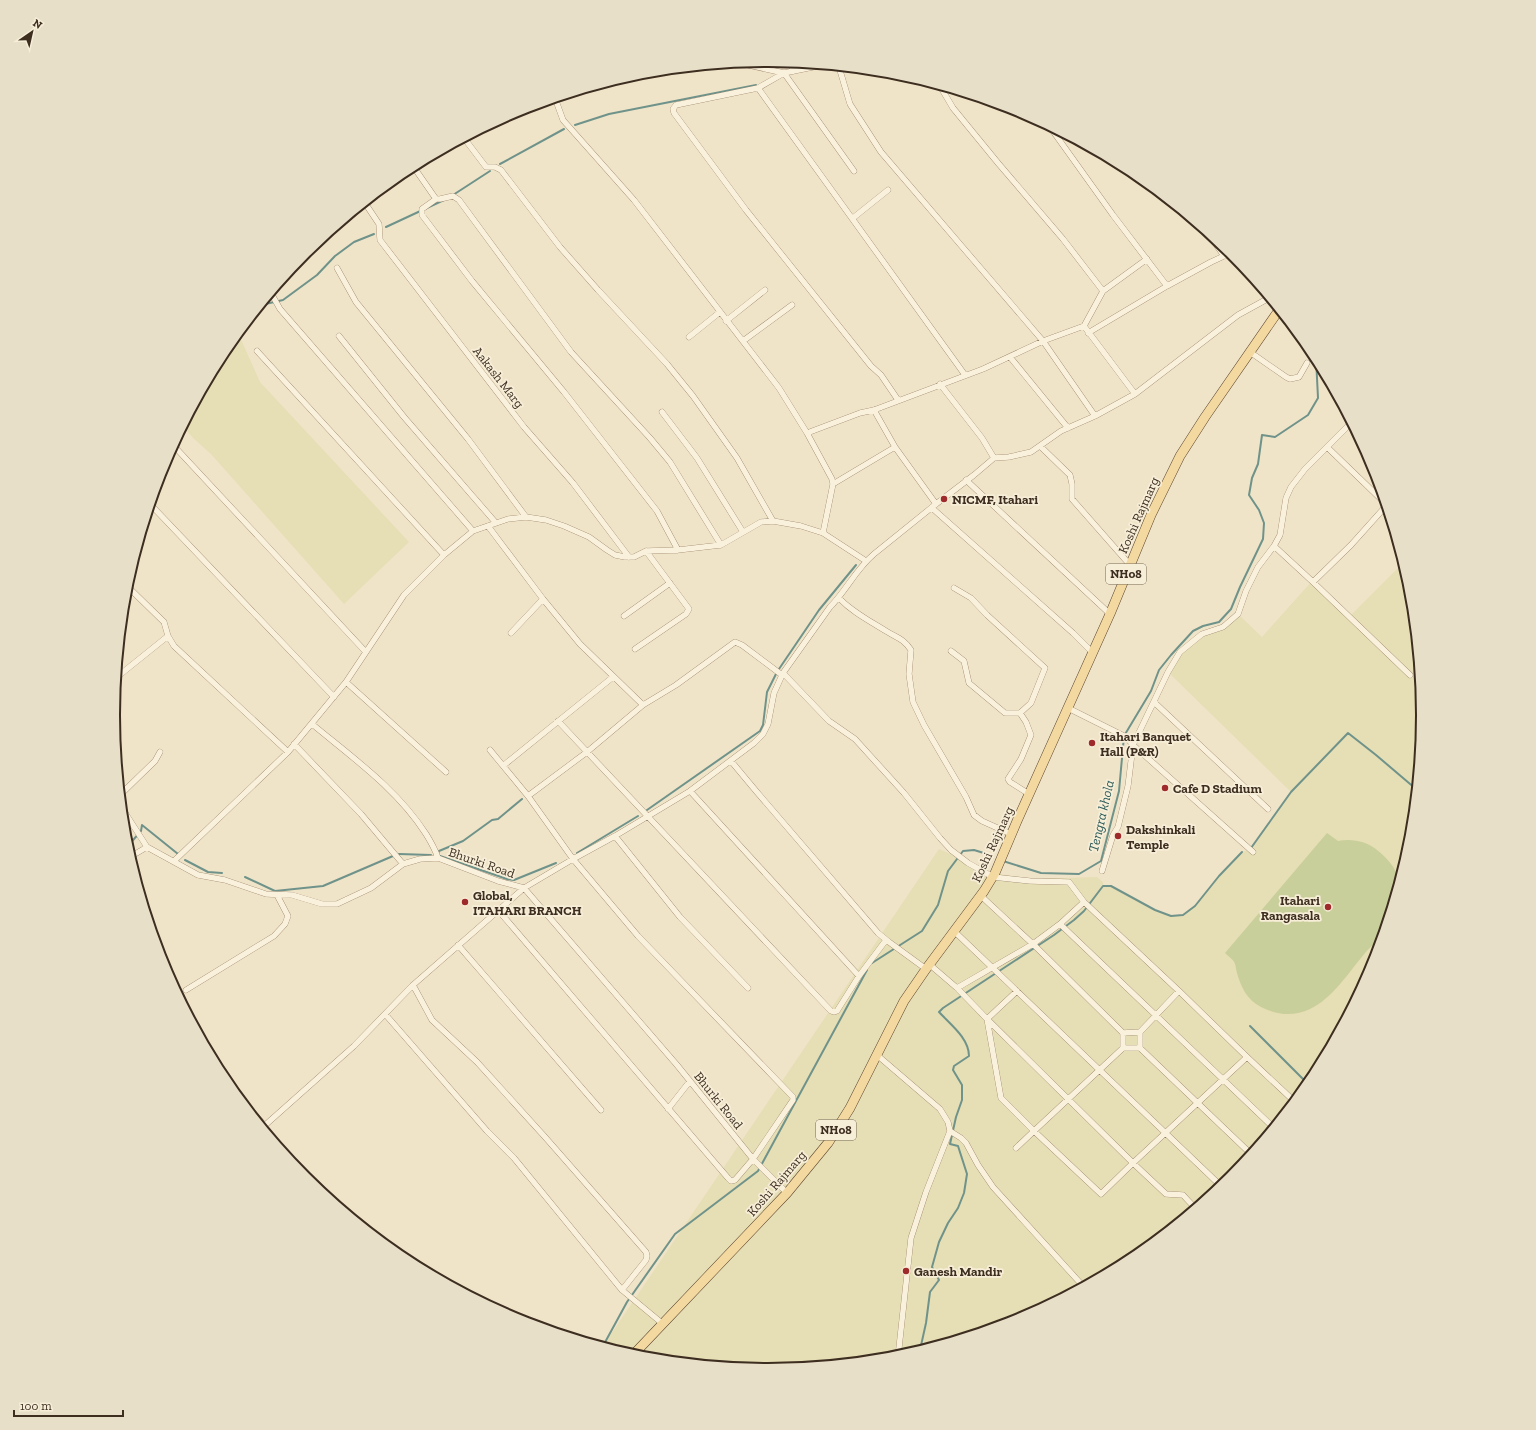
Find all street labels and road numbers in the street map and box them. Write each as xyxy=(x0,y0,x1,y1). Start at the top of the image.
street label: Aakash Marg xyxy=(470,344,527,411)
street label: Koshi Rajmarg xyxy=(1115,475,1163,556)
road number: NH08 xyxy=(1106,564,1146,584)
street label: Koshi Rajmarg xyxy=(968,804,1017,885)
street label: Bhurki Road xyxy=(447,844,517,881)
street label: Bhurki Road xyxy=(691,1069,746,1132)
road number: NH08 xyxy=(816,1120,856,1140)
street label: Koshi Rajmarg xyxy=(744,1147,810,1220)

